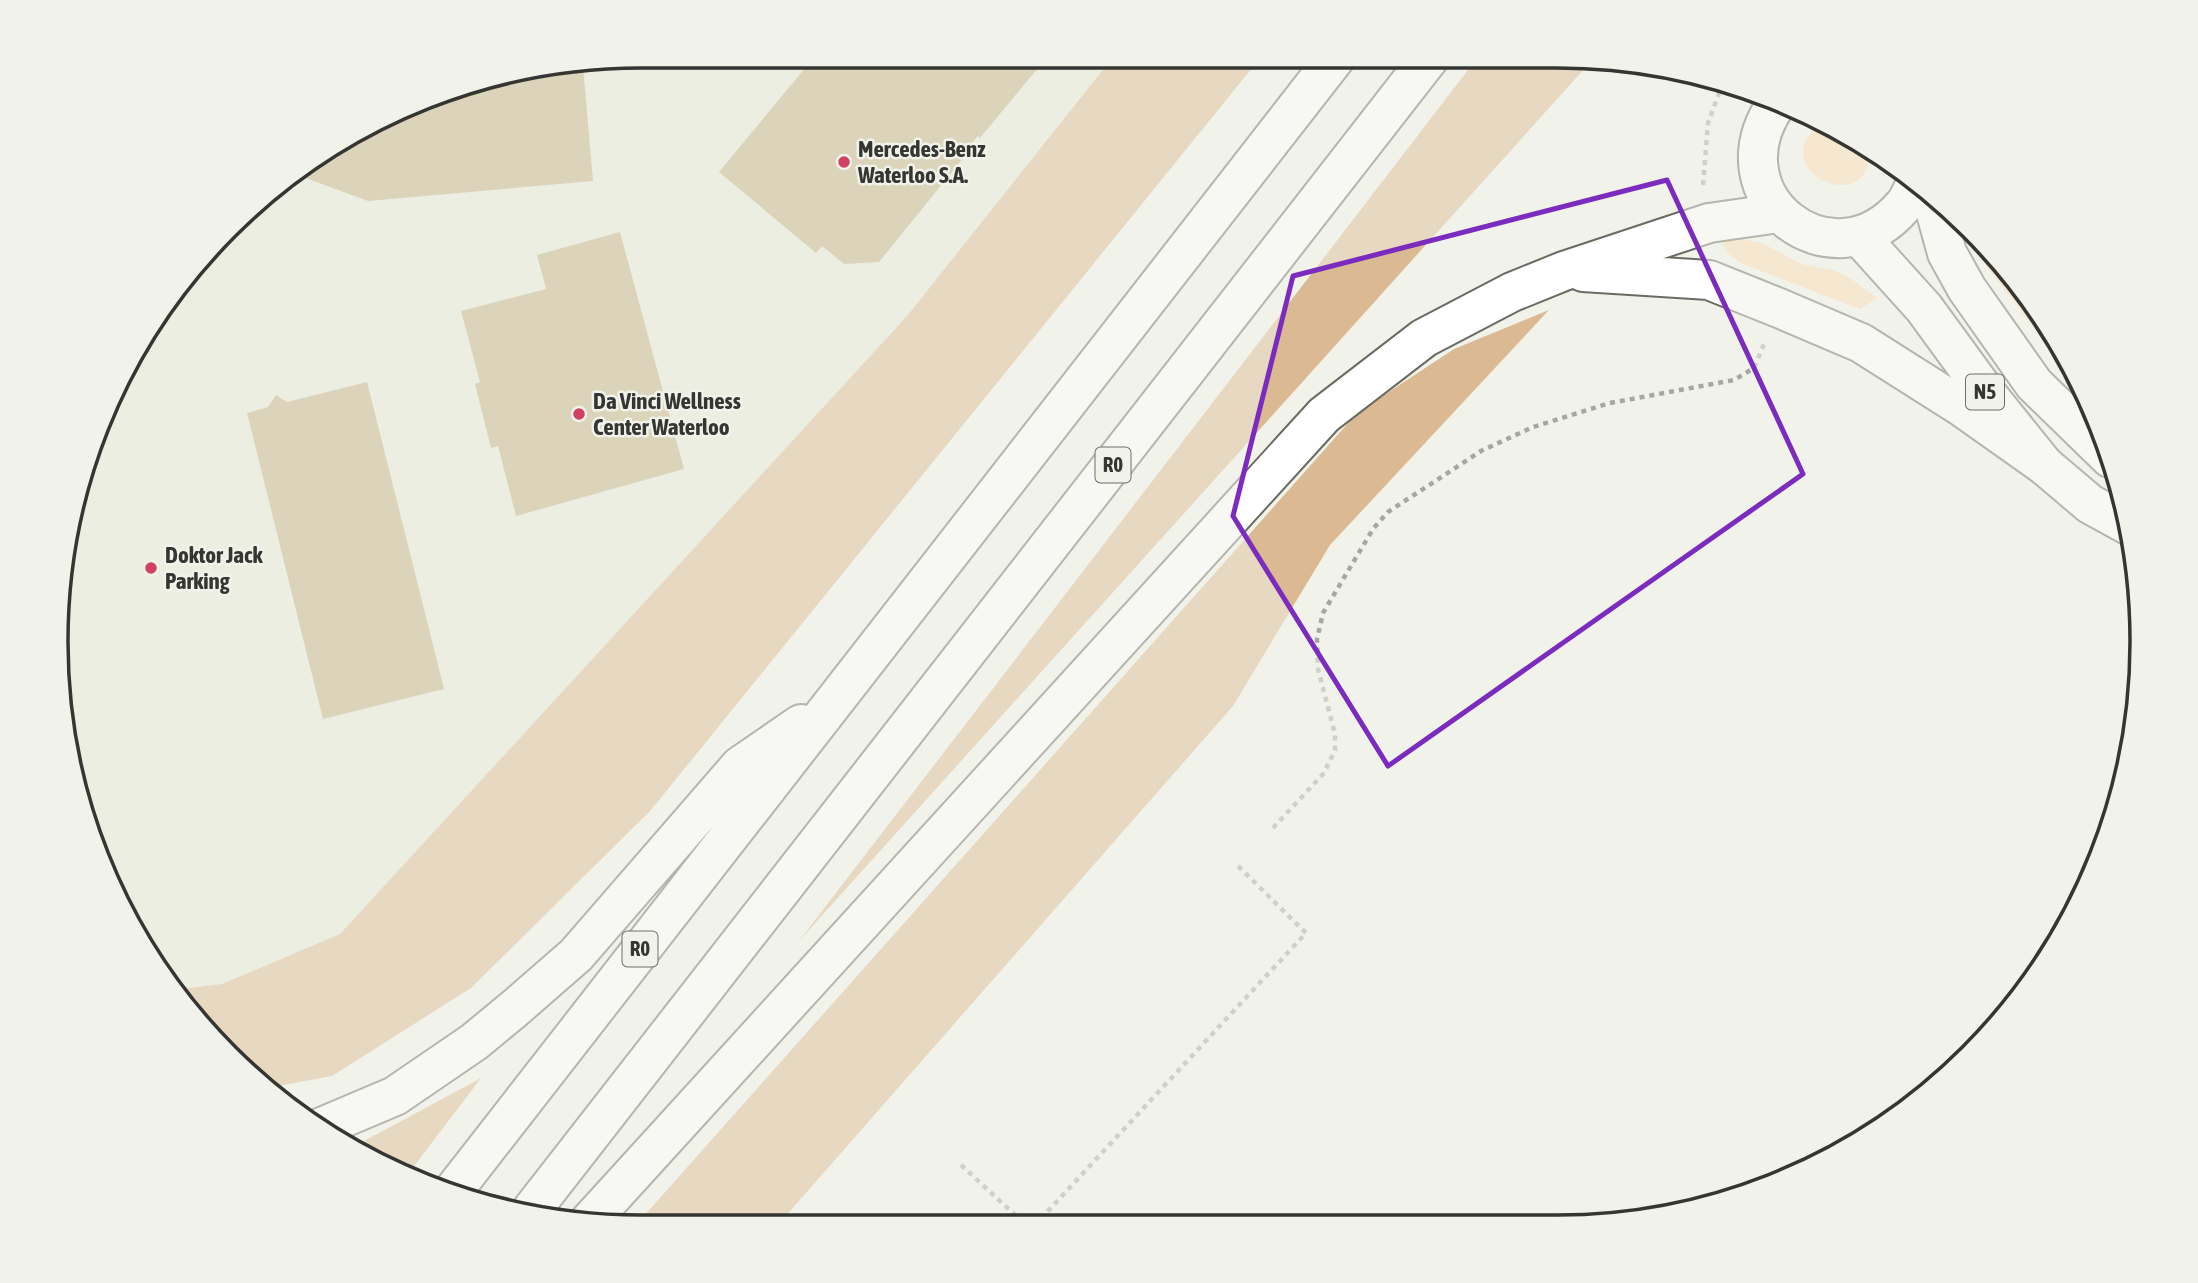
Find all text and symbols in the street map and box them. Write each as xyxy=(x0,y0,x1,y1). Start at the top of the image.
place label: Mercedes-Benz Waterloo S.A. xyxy=(857,136,986,188)
marker: Mercedes-Benz Waterloo S.A. xyxy=(836,154,852,170)
road number: N5 xyxy=(1966,374,2004,410)
place label: Da Vinci Wellness Center Waterloo xyxy=(593,388,741,440)
marker: Da Vinci Wellness Center Waterloo xyxy=(571,406,587,422)
road number: R0 xyxy=(1096,448,1130,482)
place label: Doktor Jack Parking xyxy=(165,542,264,594)
marker: Doktor Jack Parking xyxy=(143,560,159,576)
road number: R0 xyxy=(622,932,658,967)

